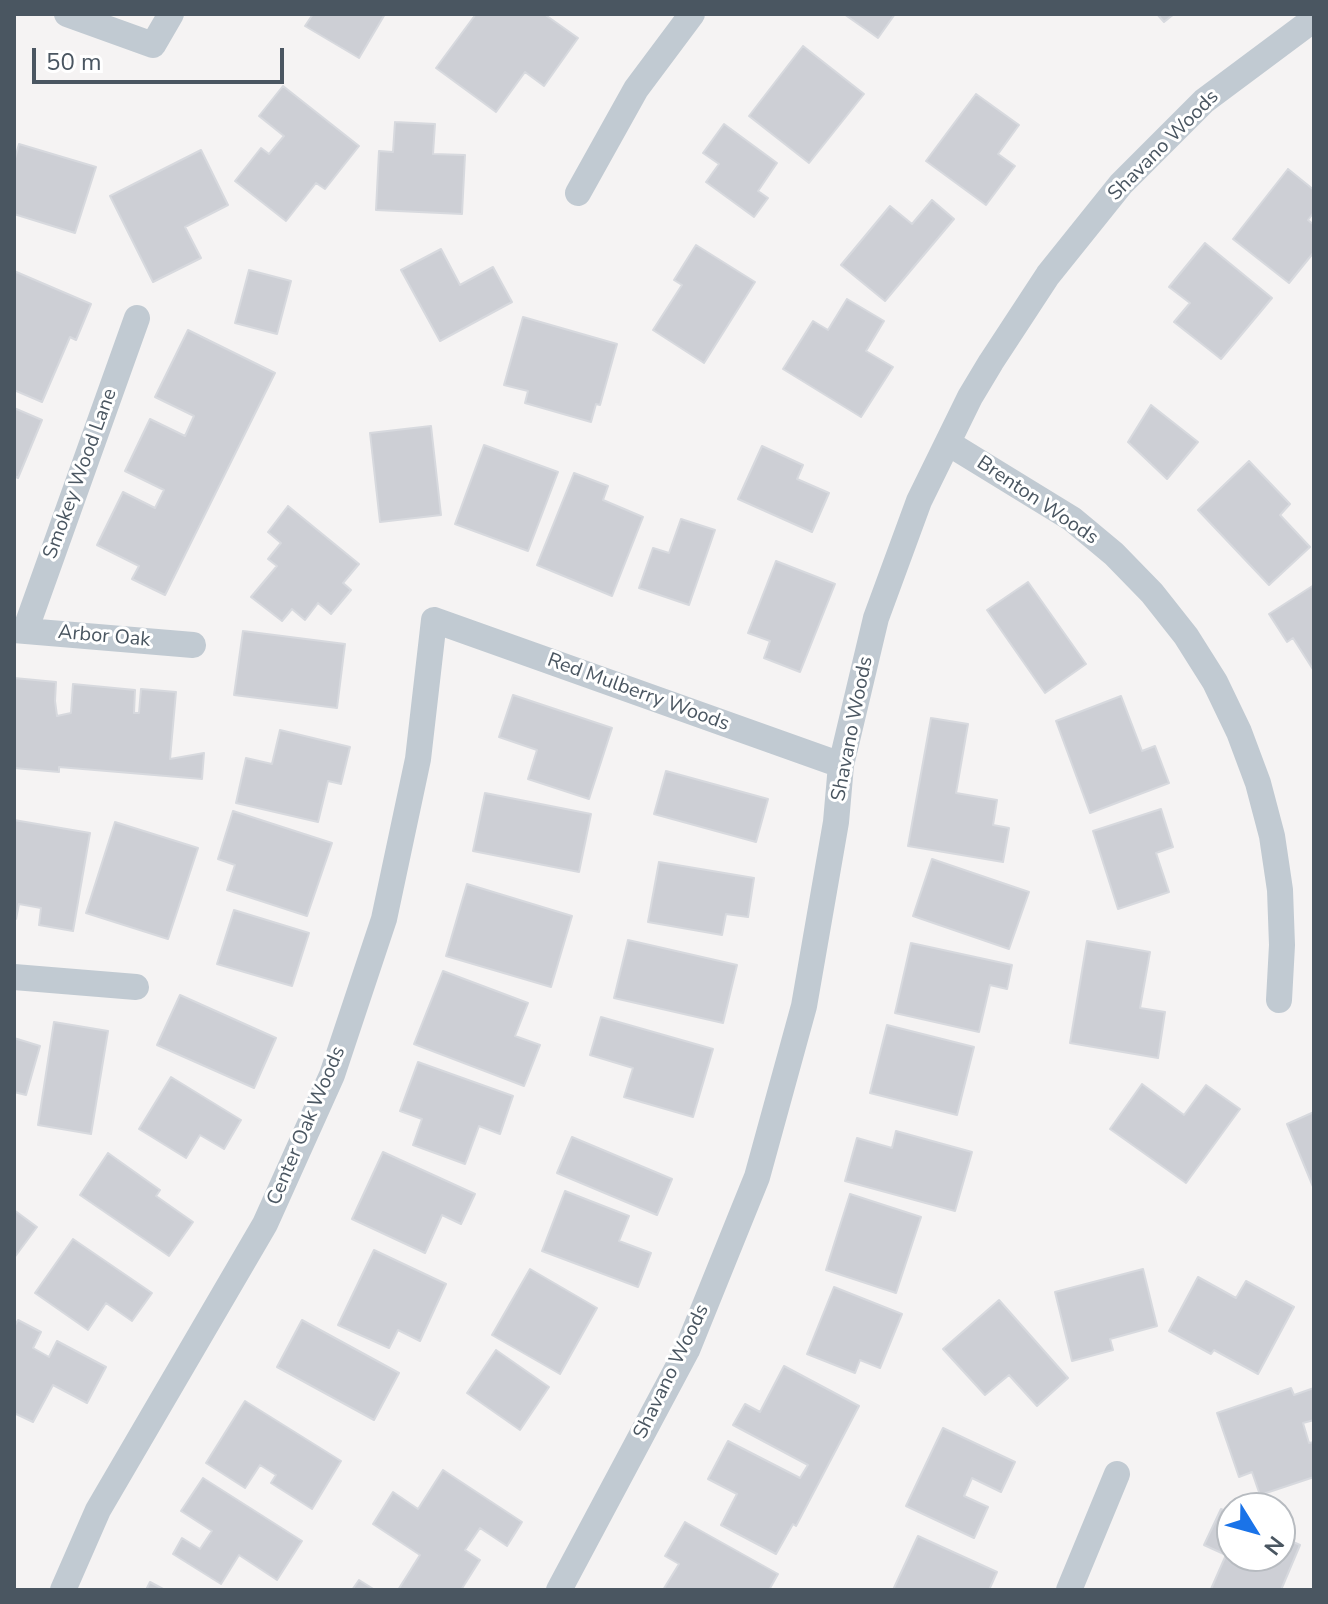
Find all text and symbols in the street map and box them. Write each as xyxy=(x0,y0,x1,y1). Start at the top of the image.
scale bar xyxy=(36,32,288,82)
text: 50 m xyxy=(46,46,102,78)
street label: Shavano Woods xyxy=(1104,86,1224,206)
street label: Smokey Wood Lane xyxy=(39,386,123,562)
street label: Brenton Woods xyxy=(972,452,1102,550)
street label: Arbor Oak xyxy=(57,621,151,653)
street label: Red Mulberry Woods xyxy=(544,649,732,737)
street label: Shavano Woods xyxy=(827,655,879,803)
street label: Center Oak Woods xyxy=(263,1043,351,1209)
street label: Shavano Woods xyxy=(629,1301,715,1443)
north arrow xyxy=(1216,1492,1296,1572)
text: N xyxy=(1257,1530,1291,1561)

